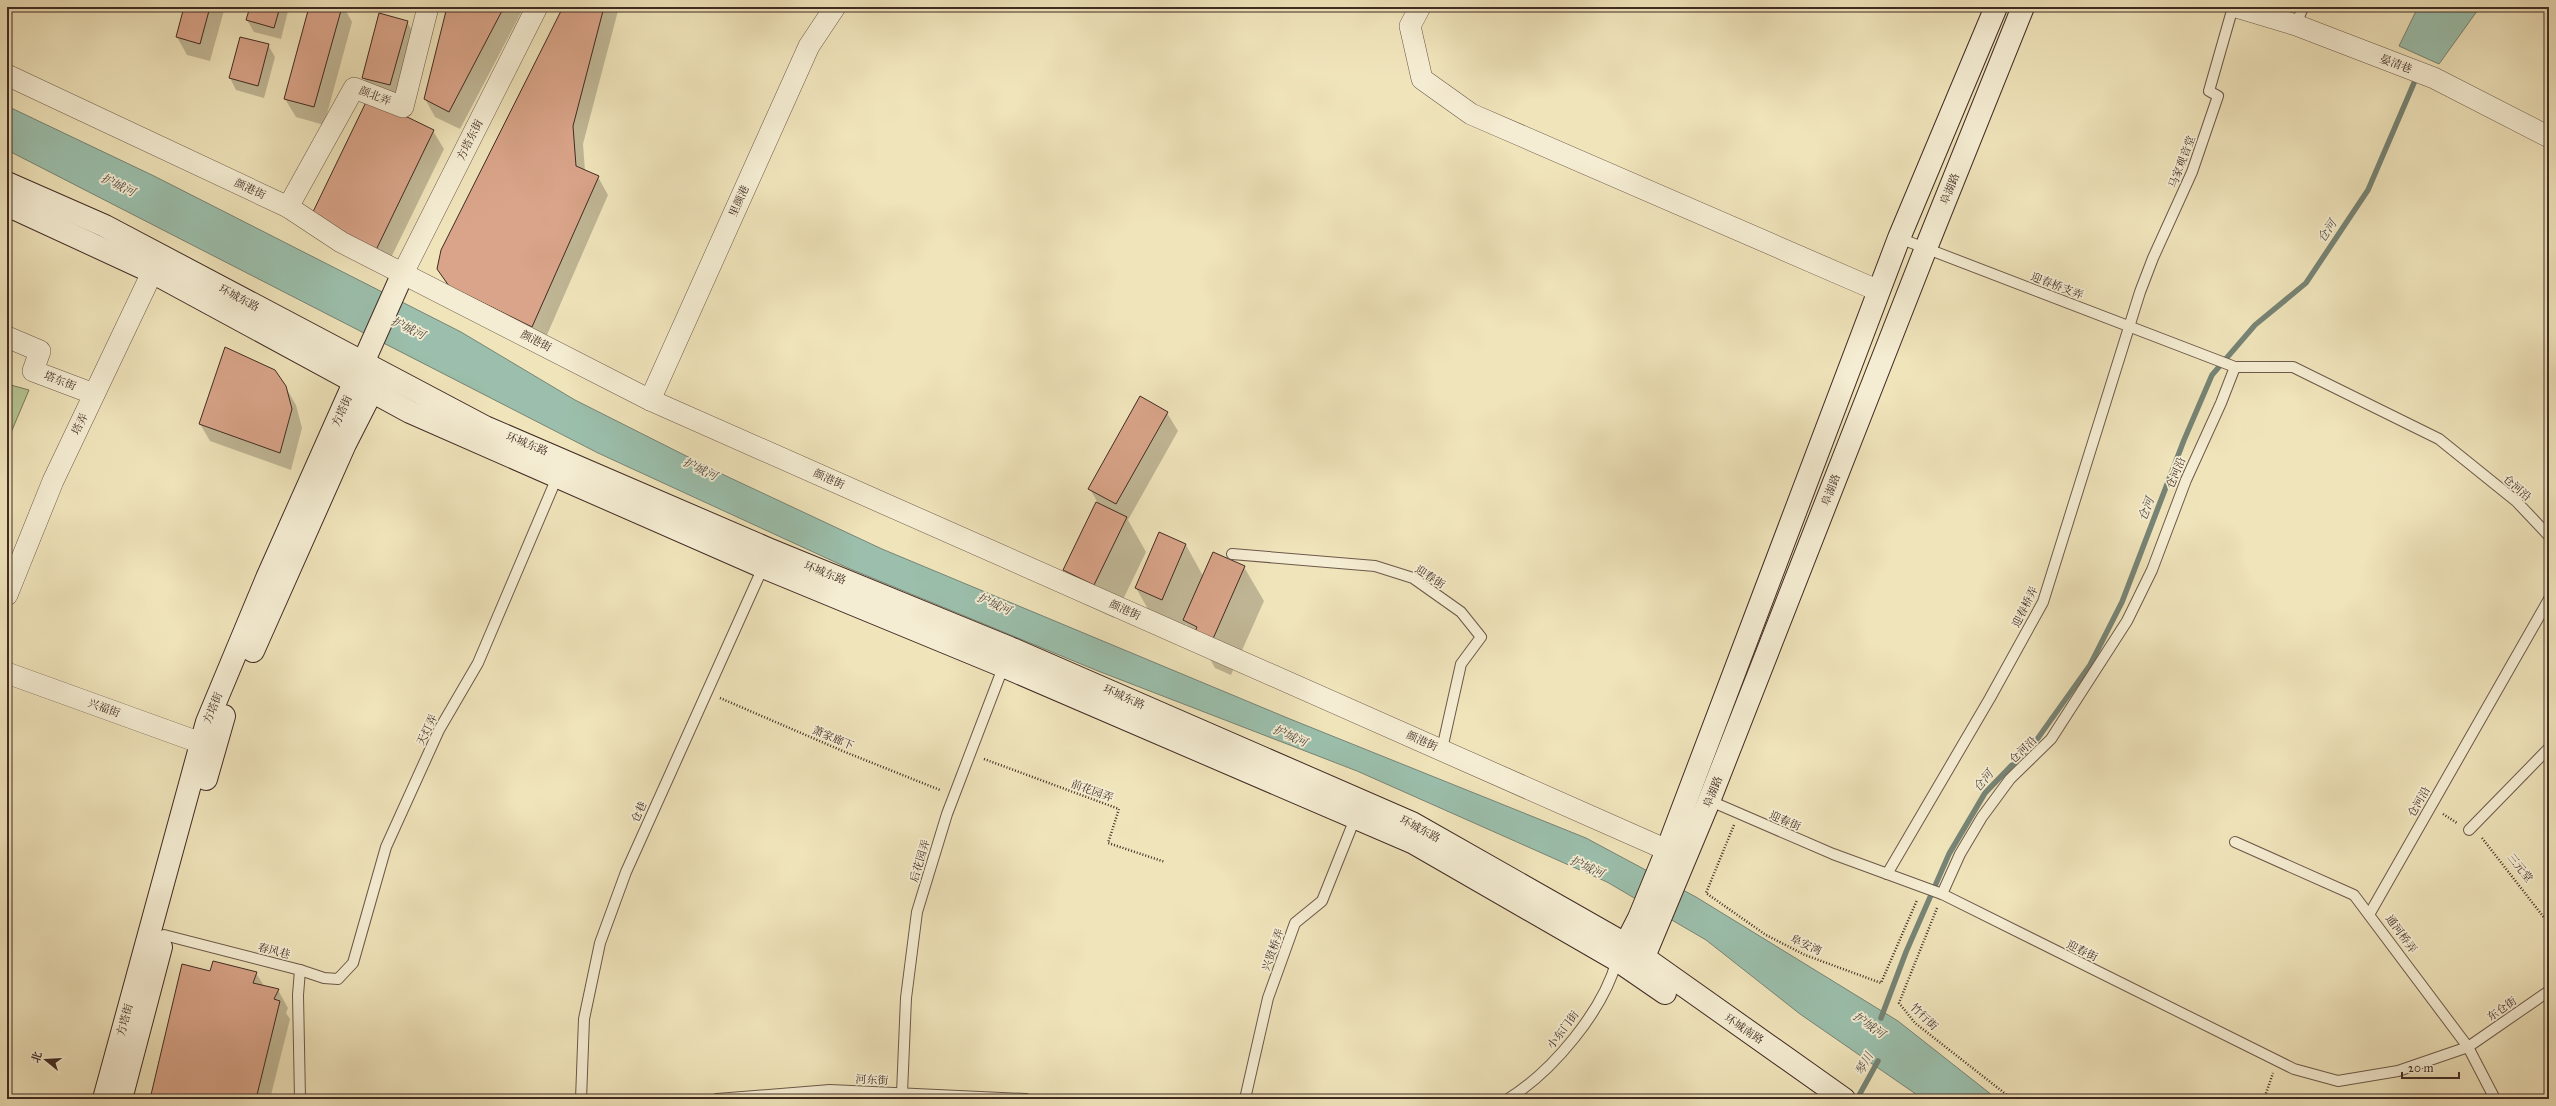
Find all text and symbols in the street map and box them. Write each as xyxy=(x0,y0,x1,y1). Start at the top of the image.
street label: 晏清巷 xyxy=(2378,52,2414,76)
street label: 颜北弄 xyxy=(357,84,393,108)
street label: 方塔东街 xyxy=(454,117,486,163)
street label: 马家观音堂 xyxy=(2166,134,2198,190)
water label: 护城河 xyxy=(99,171,139,200)
street label: 阜湖路 xyxy=(1938,171,1962,207)
street label: 颜港街 xyxy=(232,176,268,202)
street label: 里颜港 xyxy=(726,183,752,219)
water label: 仓河 xyxy=(2314,215,2341,245)
street label: 迎春桥支弄 xyxy=(2029,270,2085,302)
street label: 环城东路 xyxy=(217,282,261,314)
water label: 护城河 xyxy=(389,314,429,343)
street label: 颜港街 xyxy=(518,328,554,354)
street label: 塔东街 xyxy=(42,369,78,393)
street label: 方塔街 xyxy=(329,393,355,429)
street label: 塔弄 xyxy=(69,411,91,437)
street label: 环城东路 xyxy=(504,430,550,458)
water label: 护城河 xyxy=(681,455,721,484)
street label: 仓河沿 xyxy=(2164,455,2188,491)
street label: 颜港街 xyxy=(811,466,847,492)
street label: 阜湖路 xyxy=(1819,472,1843,508)
street label: 仓河沿 xyxy=(2500,472,2534,504)
water label: 仓河 xyxy=(2135,493,2158,523)
street label: 环城东路 xyxy=(802,559,848,587)
street label: 迎春街 xyxy=(1413,563,1447,591)
street label: 迎春桥弄 xyxy=(2010,584,2040,630)
water label: 护城河 xyxy=(975,590,1015,619)
street label: 颜港街 xyxy=(1107,597,1143,623)
street label: 环城东路 xyxy=(1101,682,1147,712)
street label: 方塔街 xyxy=(201,690,225,726)
street label: 兴福街 xyxy=(86,696,122,720)
street label: 天灯弄 xyxy=(414,712,440,748)
water label: 护城河 xyxy=(1271,722,1311,751)
street label: 萧家廊下 xyxy=(810,723,856,753)
street label: 颜港街 xyxy=(1404,728,1440,754)
street label: 仓河沿 xyxy=(2007,734,2039,766)
water label: 仓河 xyxy=(1970,766,1997,795)
street label: 阜湖路 xyxy=(1701,774,1725,810)
street label: 前花园弄 xyxy=(1069,777,1115,805)
street label: 仓河沿 xyxy=(2405,784,2433,820)
street label: 仓巷 xyxy=(629,799,649,825)
street label: 迎春街 xyxy=(1767,809,1803,833)
street label: 环城东路 xyxy=(1398,813,1442,845)
street label: 后花园弄 xyxy=(907,838,933,884)
street label: 三元堂 xyxy=(2505,851,2535,885)
water label: 护城河 xyxy=(1568,853,1608,882)
street label: 通河桥弄 xyxy=(2383,912,2419,956)
street label: 兴贤桥弄 xyxy=(1259,927,1287,973)
street label: 阜安湾 xyxy=(1788,932,1824,958)
street label: 迎春街 xyxy=(2064,938,2100,964)
street label: 春风巷 xyxy=(256,941,292,961)
street label: 东仓街 xyxy=(2485,994,2519,1024)
street label: 竹行街 xyxy=(1908,1001,1940,1033)
street label: 方塔街 xyxy=(114,1002,136,1038)
street label: 小东门街 xyxy=(1545,1009,1581,1051)
water label: 护城河 xyxy=(1850,1009,1889,1042)
street label: 环城南路 xyxy=(1722,1011,1766,1047)
north arrow xyxy=(26,1040,66,1080)
water label: 琴川 xyxy=(1852,1048,1877,1078)
text: 北 xyxy=(29,1050,45,1064)
scale bar xyxy=(2402,1054,2459,1080)
text: 20 m xyxy=(2408,1061,2434,1075)
street label: 河东街 xyxy=(855,1073,889,1087)

